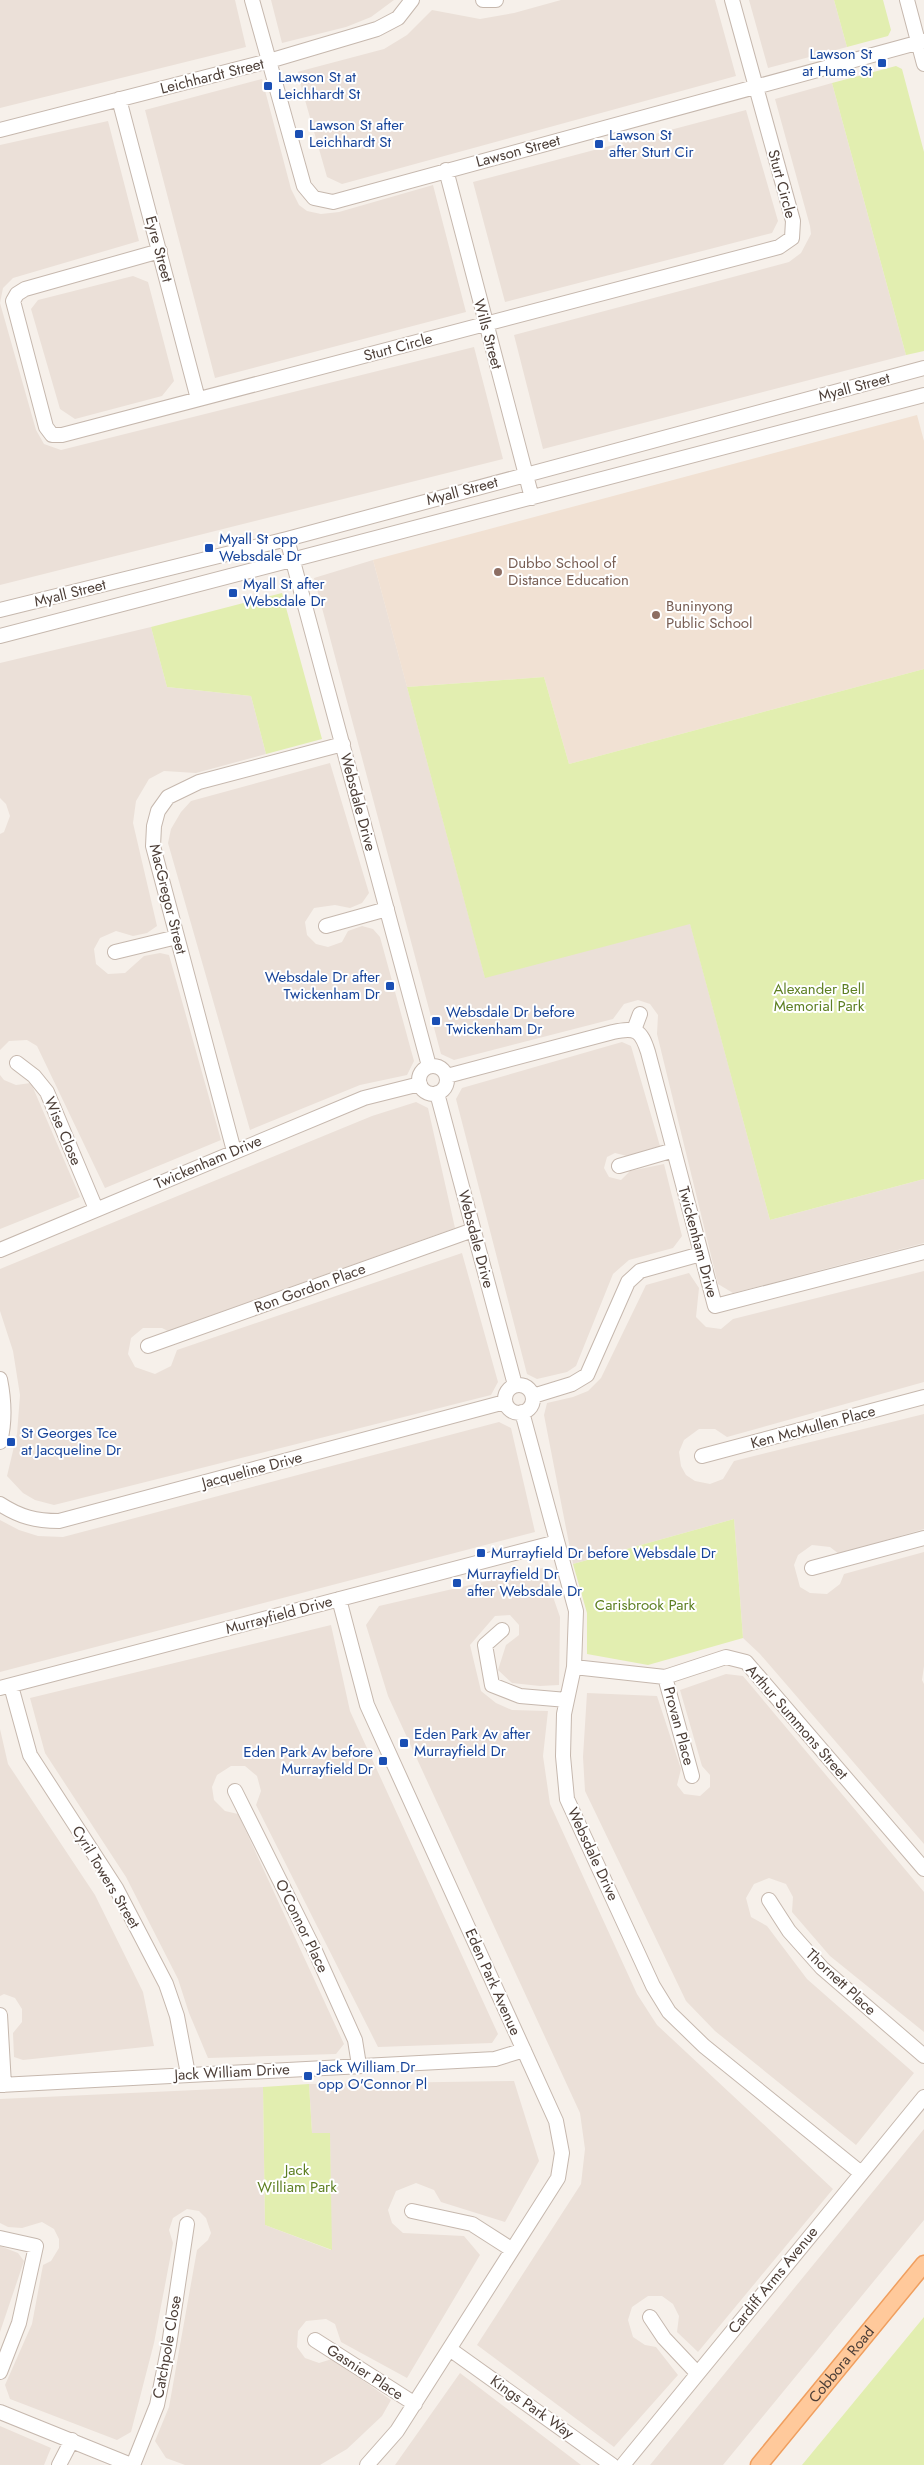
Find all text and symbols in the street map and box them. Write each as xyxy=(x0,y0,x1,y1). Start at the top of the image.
place label: Lawson St at Hume St xyxy=(802,43,872,82)
street label: Leichhardt Street xyxy=(158,52,267,100)
marker: Lawson St at Hume St xyxy=(876,57,888,69)
place label: Lawson St at Leichhardt St xyxy=(278,66,361,105)
marker: Lawson St at Leichhardt St xyxy=(262,80,274,92)
place label: Lawson St after Leichhardt St xyxy=(309,114,405,153)
place label: Lawson St after Sturt Cir xyxy=(609,124,695,163)
marker: Lawson St after Leichhardt St xyxy=(293,128,305,140)
street label: Lawson Street xyxy=(473,129,563,173)
marker: Lawson St after Sturt Cir xyxy=(593,138,605,150)
street label: Sturt Circle xyxy=(762,147,802,221)
street label: Eyre Street xyxy=(140,213,178,285)
street label: Wills Street xyxy=(468,296,508,372)
street label: Sturt Circle xyxy=(361,327,435,367)
street label: Myall Street xyxy=(816,367,893,407)
street label: Myall Street xyxy=(424,471,501,511)
place label: Myall St opp Websdale Dr xyxy=(219,528,303,567)
marker: Myall St opp Websdale Dr xyxy=(203,542,215,554)
place label: Dubbo School of Distance Education xyxy=(508,552,629,591)
marker: Dubbo School of Distance Education xyxy=(492,566,504,578)
street label: Myall Street xyxy=(32,573,109,613)
place label: Myall St after Websdale Dr xyxy=(243,573,327,612)
marker: Myall St after Websdale Dr xyxy=(227,587,239,599)
place label: Buninyong Public School xyxy=(666,595,752,634)
marker: Buninyong Public School xyxy=(650,609,662,621)
street label: Websdale Drive xyxy=(334,750,382,854)
street label: MacGregor Street xyxy=(144,842,192,957)
place label: Websdale Dr after Twickenham Dr xyxy=(265,966,381,1005)
park label: Alexander Bell Memorial Park xyxy=(773,978,865,1017)
marker: Websdale Dr after Twickenham Dr xyxy=(384,980,396,992)
place label: Websdale Dr before Twickenham Dr xyxy=(446,1001,575,1040)
marker: Websdale Dr before Twickenham Dr xyxy=(430,1015,442,1027)
street label: Wise Close xyxy=(39,1093,87,1169)
street label: Twickenham Drive xyxy=(151,1129,265,1194)
street label: Twickenham Drive xyxy=(673,1184,724,1300)
street label: Websdale Drive xyxy=(452,1187,500,1291)
street label: Ron Gordon Place xyxy=(251,1258,369,1318)
street label: Ken McMullen Place xyxy=(748,1400,878,1454)
place label: St Georges Tce at Jacqueline Dr xyxy=(21,1422,122,1461)
marker: St Georges Tce at Jacqueline Dr xyxy=(5,1436,17,1448)
street label: Jacqueline Drive xyxy=(198,1446,305,1494)
place label: Murrayfield Dr before Websdale Dr xyxy=(491,1542,717,1564)
marker: Murrayfield Dr before Websdale Dr xyxy=(475,1547,487,1559)
place label: Murrayfield Dr after Websdale Dr xyxy=(467,1563,583,1602)
marker: Murrayfield Dr after Websdale Dr xyxy=(451,1577,463,1589)
street label: Murrayfield Drive xyxy=(223,1590,335,1640)
park label: Carisbrook Park xyxy=(595,1594,696,1616)
street label: Arthur Summons Street xyxy=(741,1660,853,1785)
street label: Provan Place xyxy=(658,1684,700,1768)
place label: Eden Park Av after Murrayfield Dr xyxy=(414,1723,531,1762)
marker: Eden Park Av after Murrayfield Dr xyxy=(398,1737,410,1749)
place label: Eden Park Av before Murrayfield Dr xyxy=(243,1741,374,1780)
marker: Eden Park Av before Murrayfield Dr xyxy=(377,1755,389,1767)
street label: Websdale Drive xyxy=(562,1804,624,1905)
street label: Cyril Towers Street xyxy=(67,1821,146,1933)
street label: O'Connor Place xyxy=(270,1876,334,1977)
street label: Eden Park Avenue xyxy=(460,1925,527,2039)
street label: Thornett Place xyxy=(801,1944,881,2021)
place label: Jack William Dr opp O'Connor Pl xyxy=(316,2056,427,2095)
street label: Jack William Drive xyxy=(172,2058,290,2086)
marker: Jack William Dr opp O'Connor Pl xyxy=(302,2070,314,2082)
park label: Jack William Park xyxy=(257,2159,337,2198)
street label: Cardiff Arms Avenue xyxy=(723,2222,823,2338)
street label: Catchpole Close xyxy=(147,2294,187,2400)
street label: Cobbora Road xyxy=(803,2322,880,2407)
street label: Gasnier Place xyxy=(322,2339,408,2405)
street label: Kings Park Way xyxy=(486,2370,579,2444)

